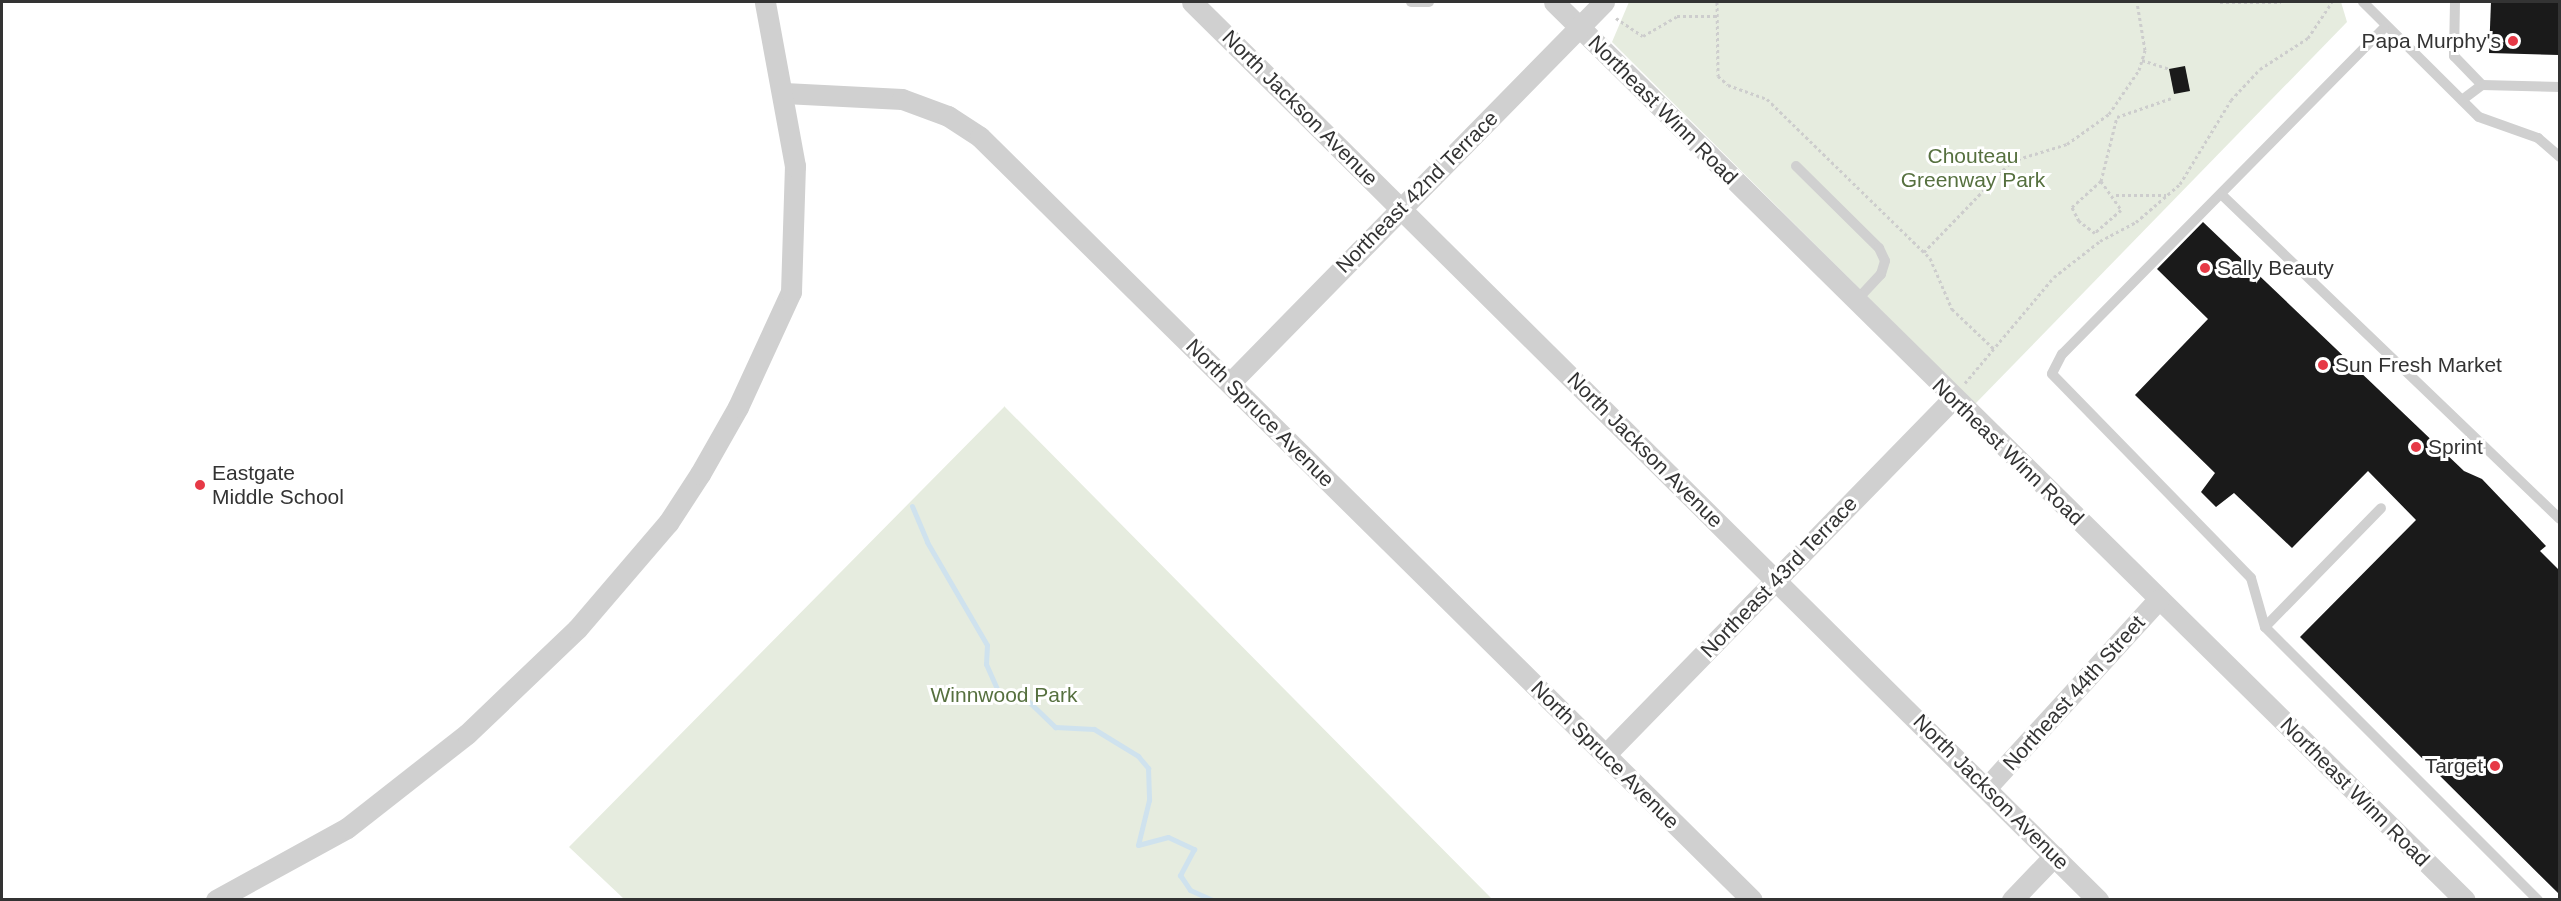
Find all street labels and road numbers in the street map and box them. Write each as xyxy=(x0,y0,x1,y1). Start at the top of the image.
street label: North Jackson Avenue xyxy=(1217,25,1383,191)
street label: Northeast Winn Road xyxy=(1583,30,1743,190)
street label: Northeast 42nd Terrace xyxy=(1331,106,1503,278)
street label: North Spruce Avenue xyxy=(1180,333,1340,493)
street label: North Jackson Avenue xyxy=(1562,367,1728,533)
street label: Northeast Winn Road xyxy=(1927,373,2089,531)
street label: Northeast 43rd Terrace xyxy=(1695,491,1863,663)
street label: Northeast 44th Street xyxy=(1998,610,2150,776)
street label: North Spruce Avenue xyxy=(1525,675,1685,835)
street label: North Jackson Avenue xyxy=(1908,709,2074,875)
street label: Northeast Winn Road xyxy=(2275,712,2435,872)

